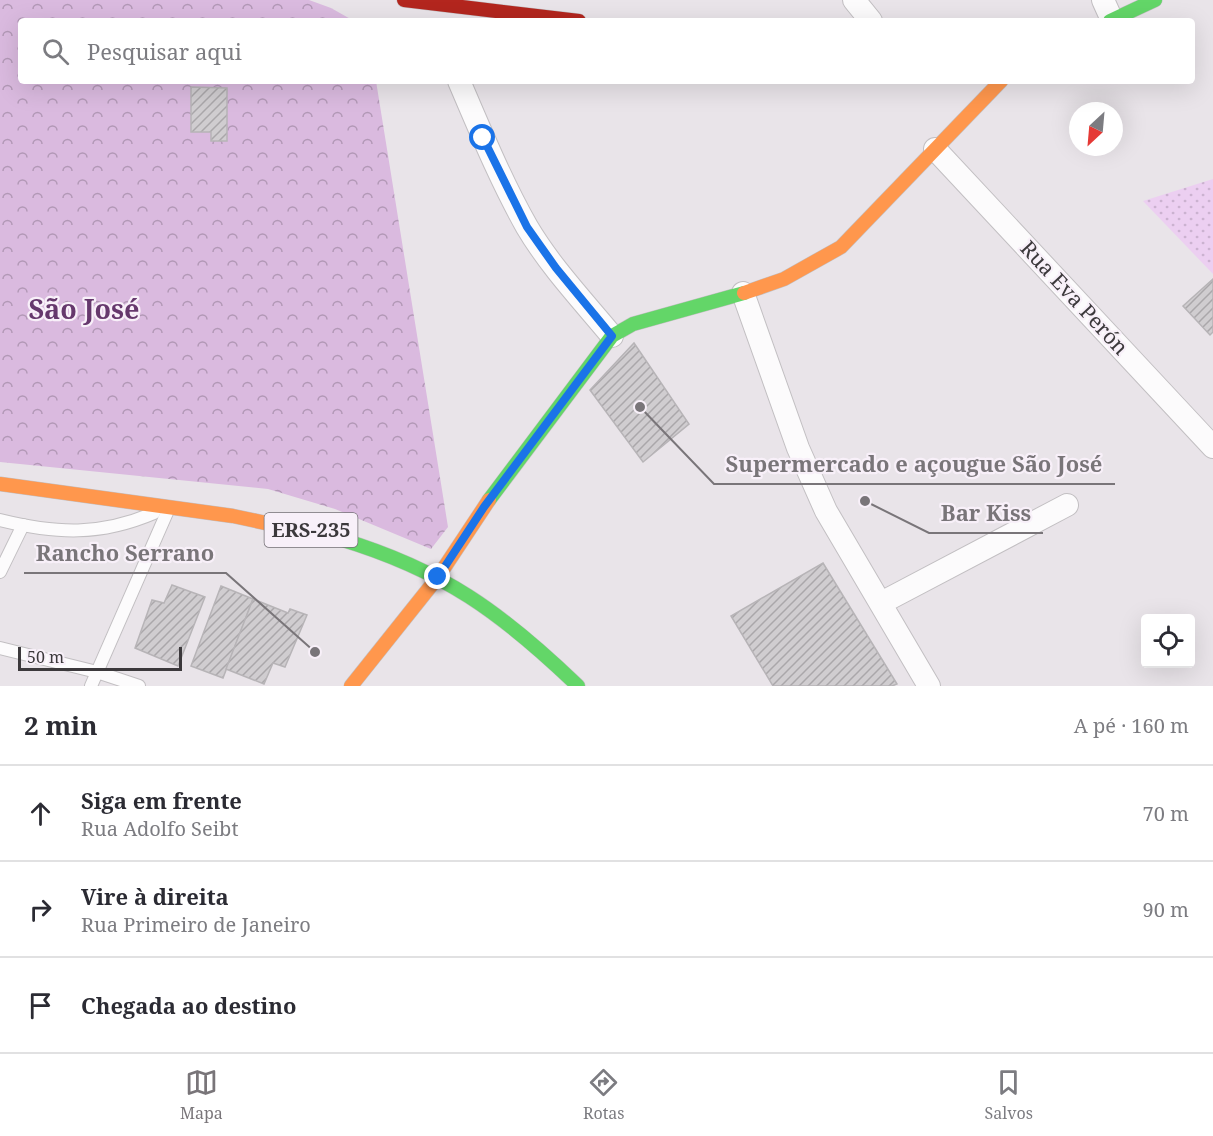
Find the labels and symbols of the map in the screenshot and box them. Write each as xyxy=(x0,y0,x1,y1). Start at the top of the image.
north arrow xyxy=(1069,102,1123,156)
route start xyxy=(469,124,495,150)
street label: Rua Eva Perón xyxy=(1015,234,1135,360)
district label: São José xyxy=(28,290,140,327)
callout: Supermercado e açougue São José xyxy=(714,444,1115,484)
text: Supermercado e açougue São José xyxy=(726,448,1102,478)
callout: Bar Kiss xyxy=(929,493,1043,533)
text: Bar Kiss xyxy=(941,497,1031,527)
road number: ERS-235 xyxy=(264,513,358,547)
callout: Rancho Serrano xyxy=(24,533,226,573)
text: Rancho Serrano xyxy=(36,537,214,567)
route end xyxy=(424,563,450,589)
scale bar xyxy=(18,644,182,672)

